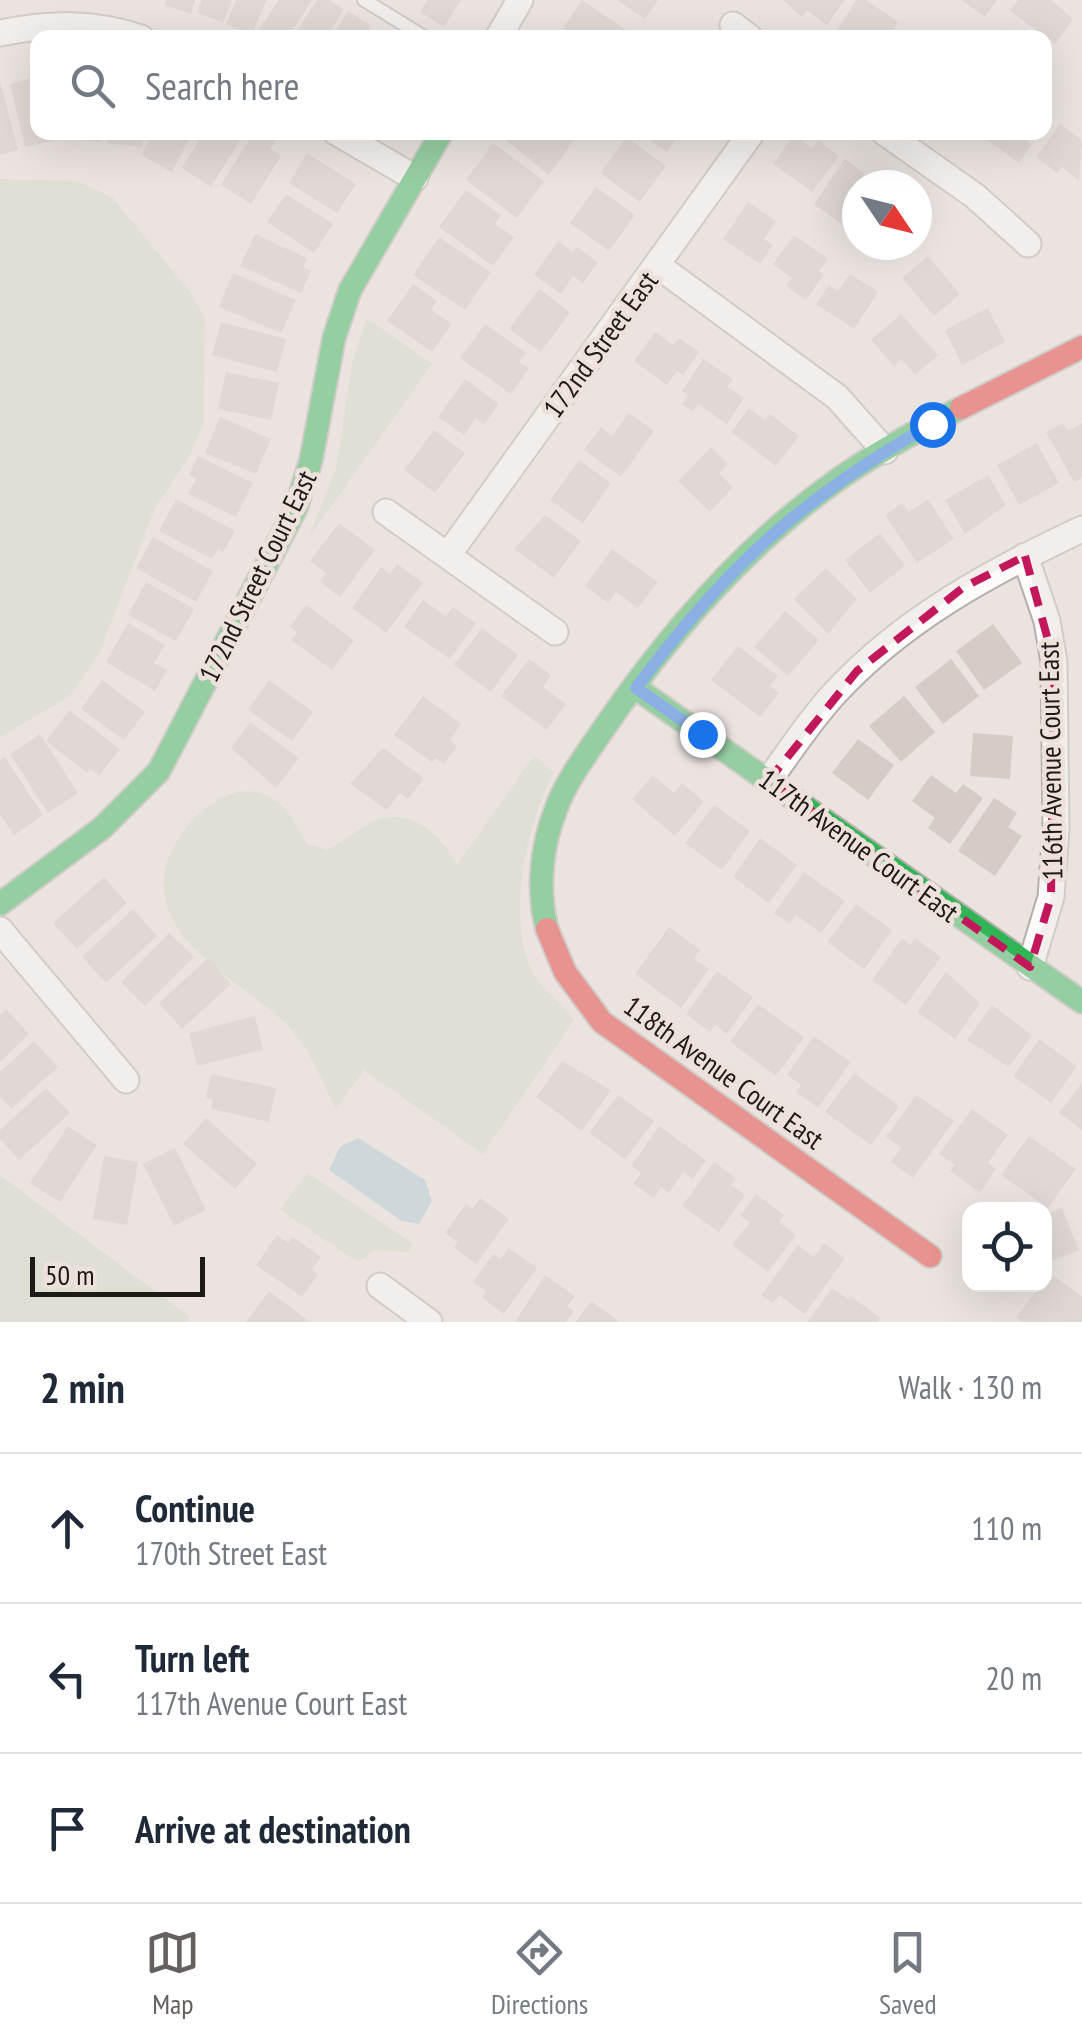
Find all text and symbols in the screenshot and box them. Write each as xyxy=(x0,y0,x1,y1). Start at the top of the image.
search box xyxy=(30,30,1052,140)
icon: search xyxy=(65,58,120,113)
text: Search here xyxy=(145,61,299,110)
north arrow xyxy=(842,170,932,260)
street label: 172nd Street East xyxy=(534,263,666,425)
route start xyxy=(910,402,956,448)
street label: 172nd Street Court East xyxy=(190,464,324,688)
street label: 116th Avenue Court East xyxy=(1029,641,1071,881)
route end xyxy=(680,712,726,758)
street label: 117th Avenue Court East xyxy=(752,760,966,930)
street label: 118th Avenue Court East xyxy=(617,987,832,1157)
map controls xyxy=(962,1202,1052,1292)
button: locate xyxy=(962,1202,1052,1292)
scale bar xyxy=(30,1252,205,1296)
text: 50 m xyxy=(45,1256,94,1293)
text: 2 min xyxy=(40,1360,125,1415)
text: Walk · 130 m xyxy=(898,1366,1042,1408)
text: Continue xyxy=(135,1483,255,1532)
icon: ahead xyxy=(40,1501,95,1556)
text: 110 m xyxy=(971,1507,1042,1549)
text: 170th Street East xyxy=(135,1532,327,1574)
text: Turn left xyxy=(135,1633,249,1682)
icon: left xyxy=(40,1651,95,1706)
text: 20 m xyxy=(986,1657,1042,1699)
text: 117th Avenue Court East xyxy=(135,1682,407,1724)
icon: arrive xyxy=(40,1801,95,1856)
text: Arrive at destination xyxy=(135,1804,411,1853)
tab: Map xyxy=(145,1925,200,2022)
tab: Directions xyxy=(491,1925,588,2022)
tab: Saved xyxy=(879,1925,937,2022)

